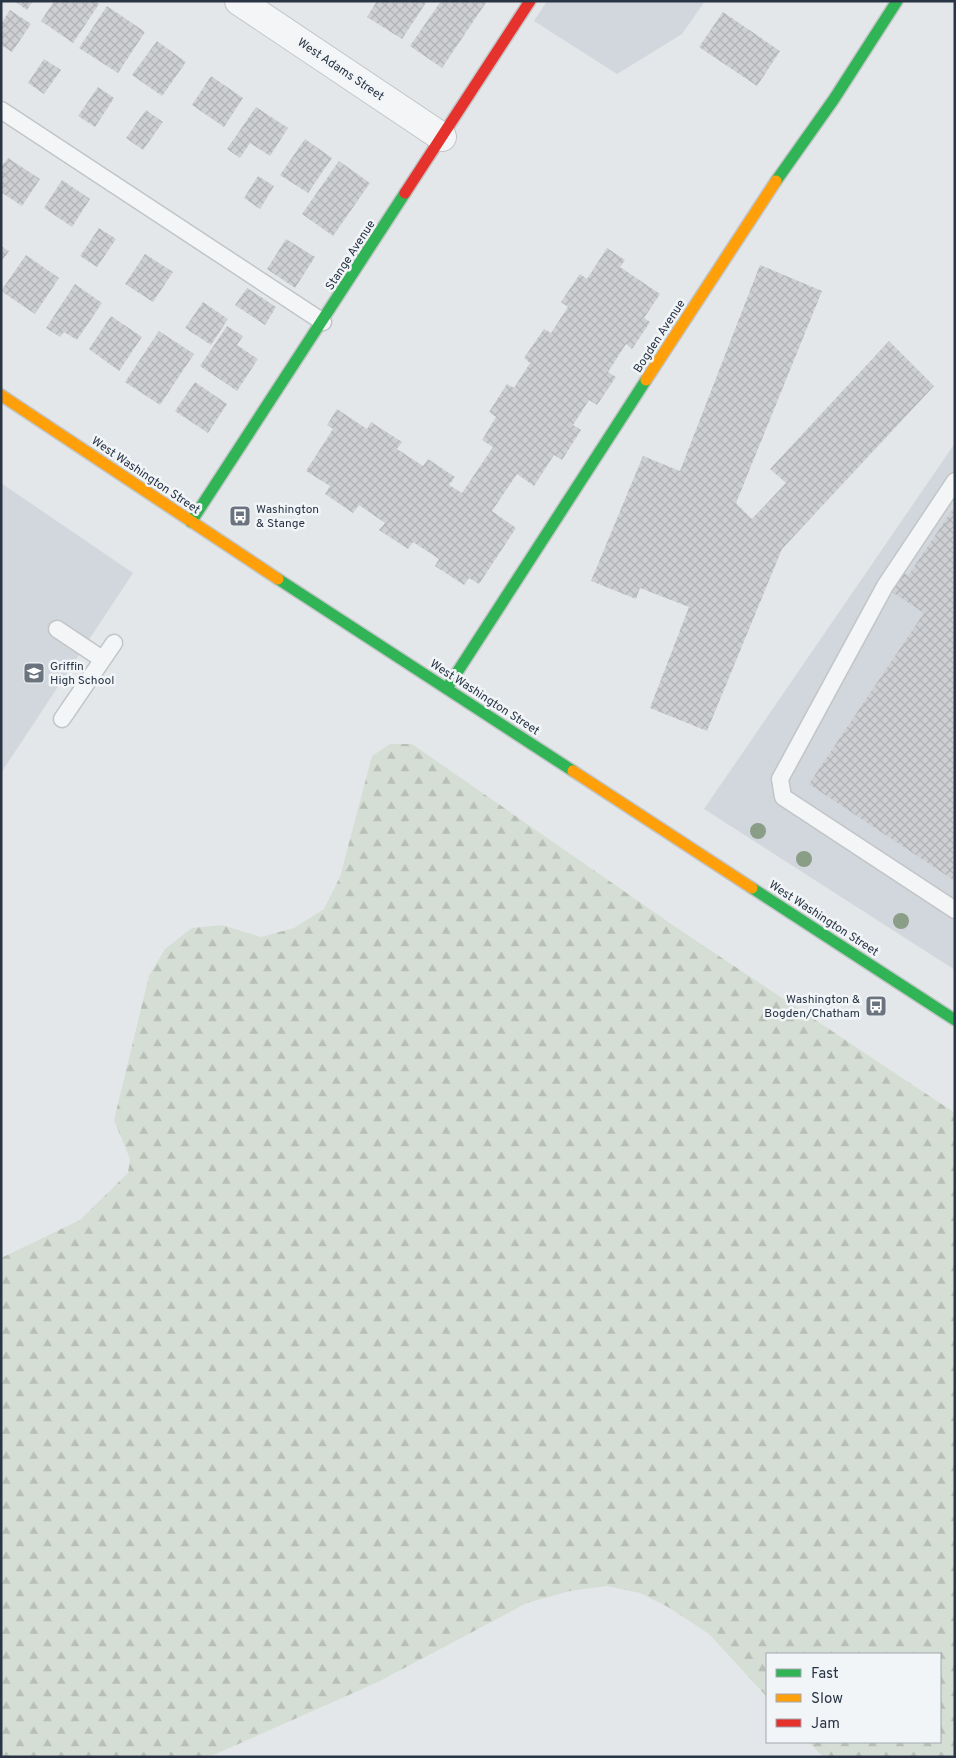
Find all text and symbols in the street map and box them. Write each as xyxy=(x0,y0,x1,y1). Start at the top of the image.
street label: West Adams Street xyxy=(294,35,387,105)
street label: Stange Avenue xyxy=(322,217,379,294)
street label: Bogden Avenue xyxy=(630,297,689,376)
street label: West Washington Street xyxy=(88,433,203,518)
place label: Washington & Stange xyxy=(256,502,319,532)
bus stop icon: Washington & Stange xyxy=(228,504,252,528)
street label: West Washington Street xyxy=(427,656,542,739)
place label: Griffin High School xyxy=(50,659,114,689)
school or university icon: Griffin High School xyxy=(22,661,46,685)
street label: West Washington Street xyxy=(766,877,881,960)
place label: Washington & Bogden/Chatham xyxy=(764,992,860,1022)
bus stop icon: Washington & Bogden/Chatham xyxy=(864,994,888,1018)
legend xyxy=(766,1653,941,1743)
text: Fast xyxy=(811,1665,839,1684)
text: Slow xyxy=(811,1690,843,1709)
text: Jam xyxy=(811,1715,840,1734)

